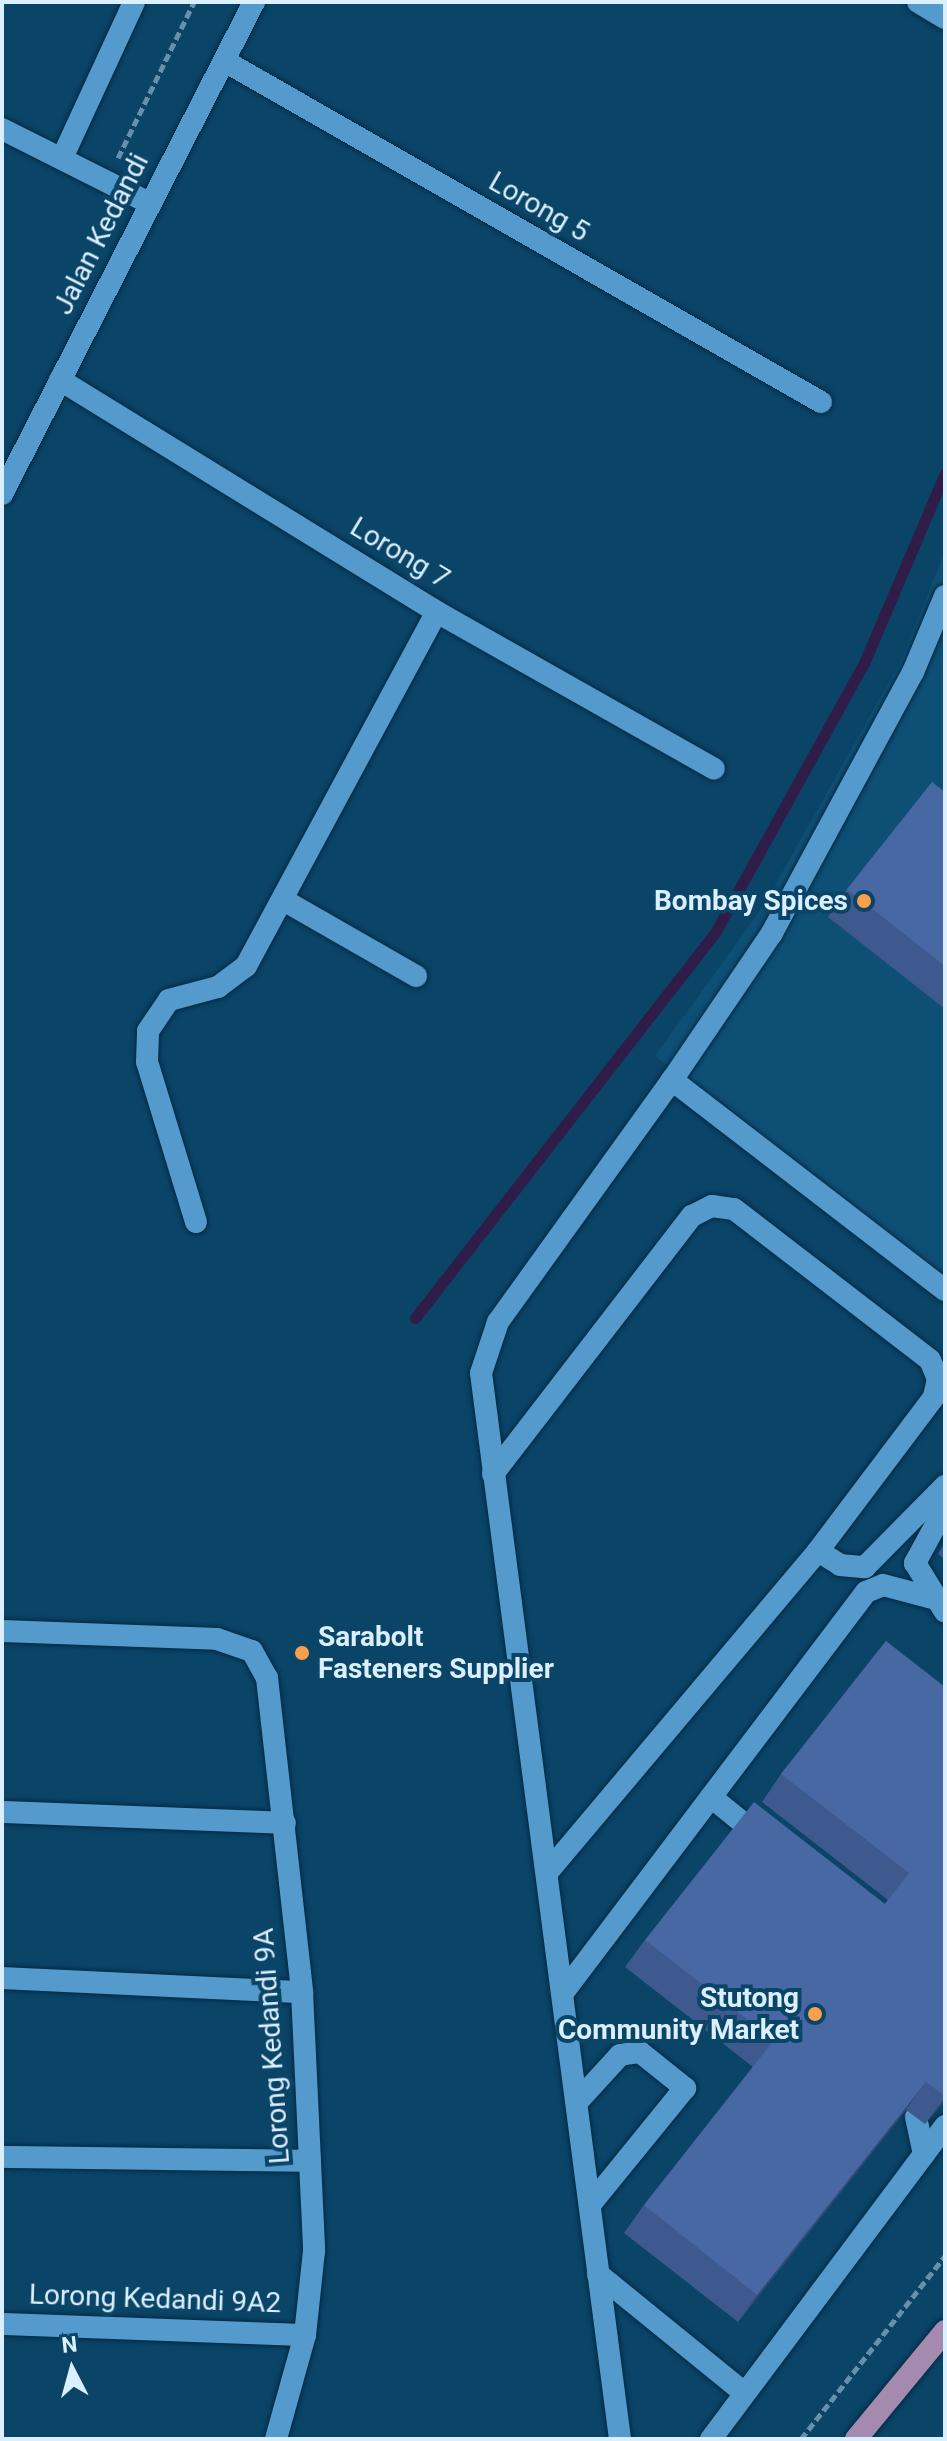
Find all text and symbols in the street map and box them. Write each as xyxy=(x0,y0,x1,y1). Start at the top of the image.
street label: Jalan Kedandi xyxy=(46,148,156,320)
street label: Lorong 5 xyxy=(483,165,595,249)
street label: Lorong 7 xyxy=(344,510,456,596)
place label: Bombay Spices xyxy=(654,884,848,918)
marker: Bombay Spices xyxy=(855,892,873,910)
place label: Sarabolt Fasteners Supplier xyxy=(318,1620,554,1686)
marker: Sarabolt Fasteners Supplier xyxy=(293,1644,311,1662)
street label: Lorong Kedandi 9A xyxy=(247,1927,297,2165)
place label: Stutong Community Market xyxy=(558,1981,799,2047)
marker: Stutong Community Market xyxy=(806,2005,824,2023)
street label: Lorong Kedandi 9A2 xyxy=(28,2278,282,2320)
north arrow xyxy=(32,2329,112,2409)
text: N xyxy=(60,2331,78,2358)

